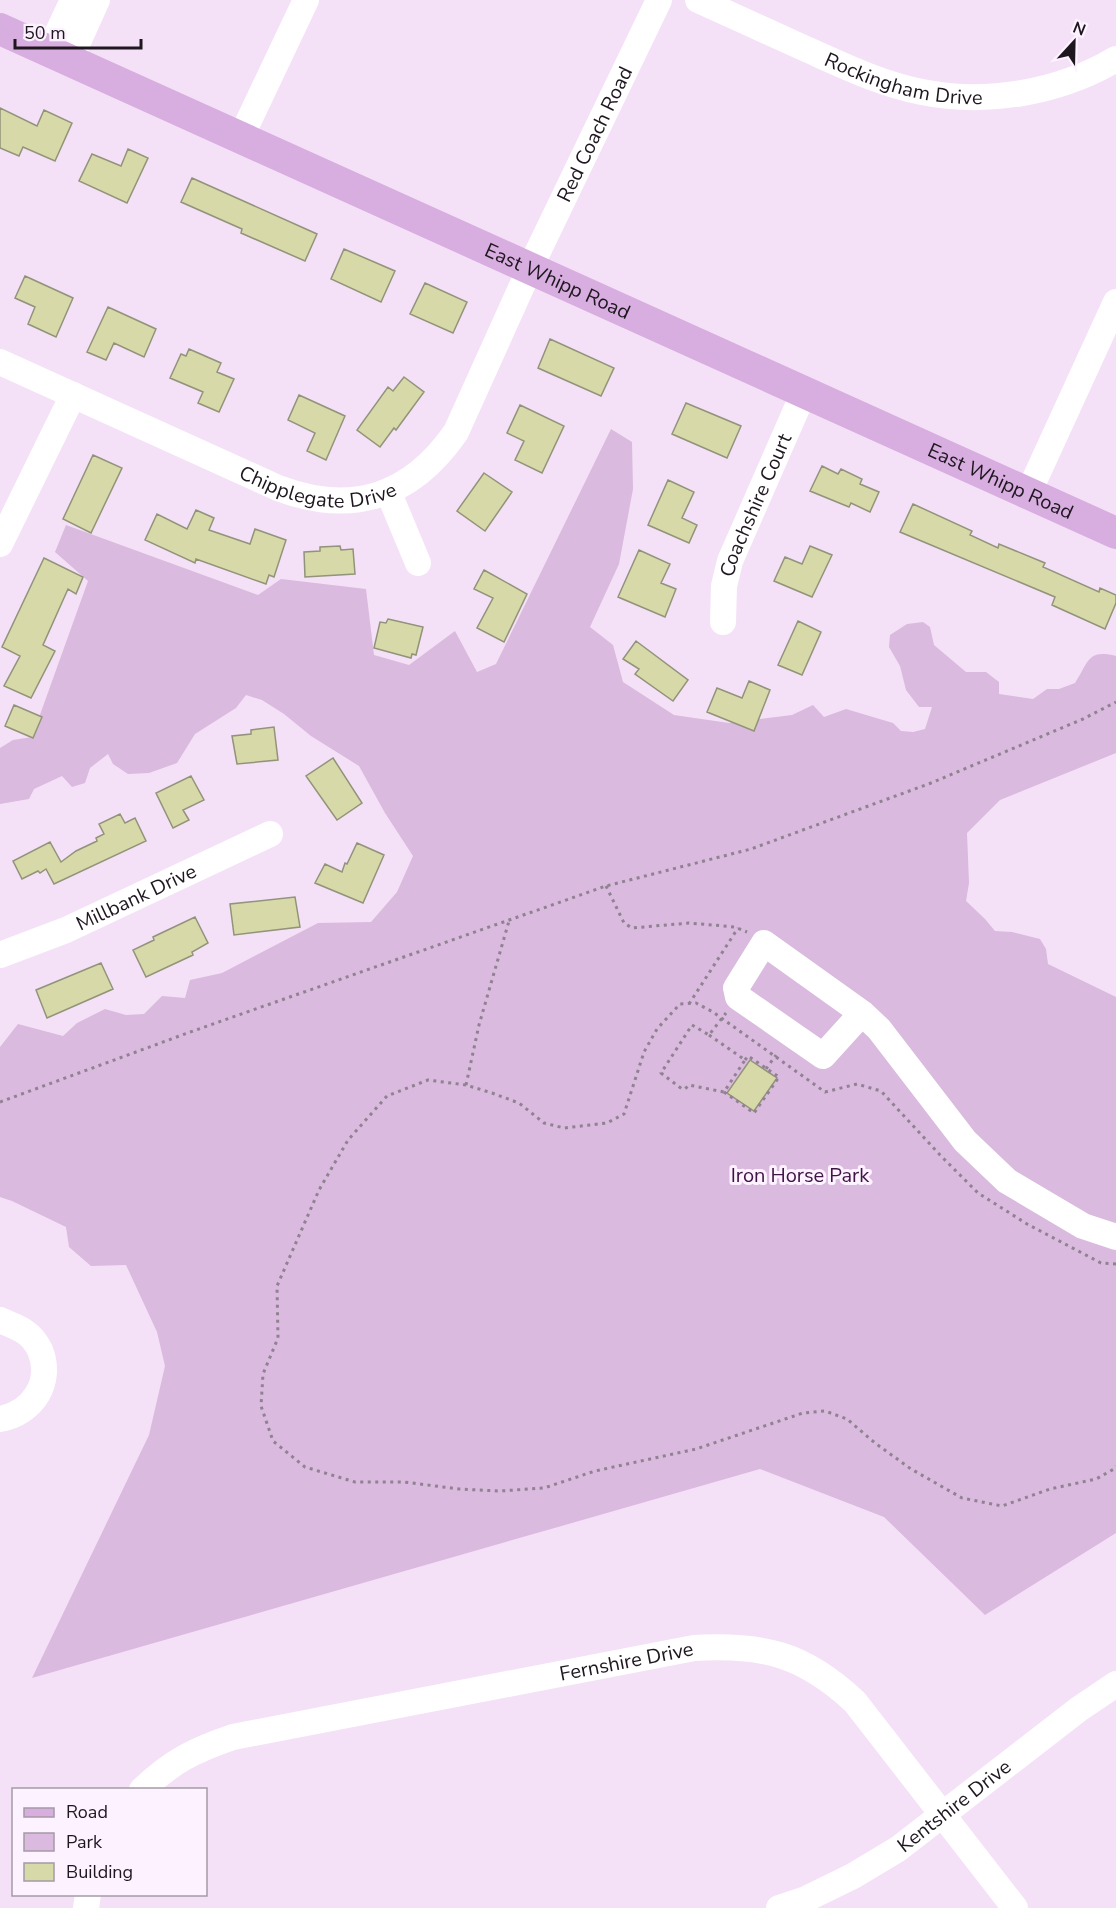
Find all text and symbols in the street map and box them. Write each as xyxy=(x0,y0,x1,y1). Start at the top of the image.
scale bar xyxy=(15,12,141,50)
north arrow xyxy=(1044,12,1104,72)
text: N xyxy=(1070,17,1089,41)
text: 50 m xyxy=(24,21,66,45)
street label: Rockingham Drive xyxy=(820,46,983,111)
street label: Red Coach Road xyxy=(550,62,639,206)
street label: East Whipp Road xyxy=(481,236,635,325)
street label: Coachshire Court xyxy=(713,428,798,579)
street label: East Whipp Road xyxy=(924,436,1078,526)
street label: Chipplegate Drive xyxy=(235,459,401,514)
street label: Millbank Drive xyxy=(72,857,201,937)
park label: Iron Horse Park xyxy=(731,1162,870,1189)
street label: Fernshire Drive xyxy=(557,1635,696,1687)
street label: Kentshire Drive xyxy=(891,1753,1016,1858)
legend xyxy=(12,1788,207,1896)
text: Road xyxy=(66,1800,108,1824)
text: Park xyxy=(66,1830,103,1854)
text: Building xyxy=(66,1860,133,1884)

